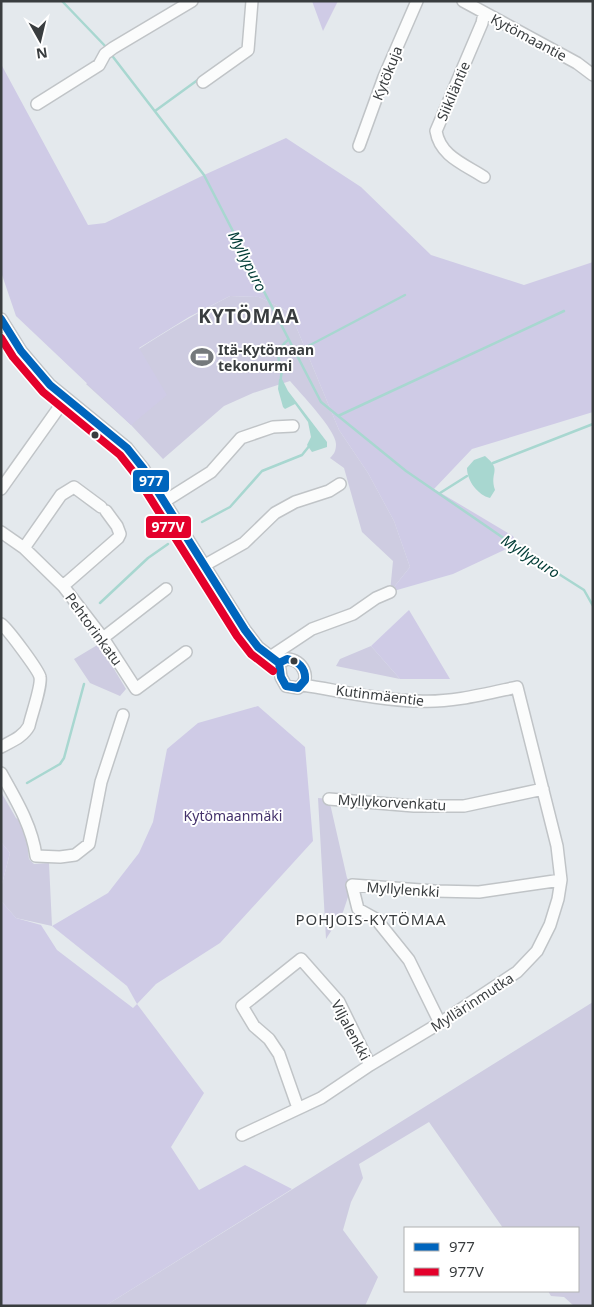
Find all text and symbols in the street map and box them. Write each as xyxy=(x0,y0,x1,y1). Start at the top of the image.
street label: Kytömaantie xyxy=(488,9,570,65)
north arrow xyxy=(15,15,65,65)
text: N xyxy=(35,43,49,64)
street label: Kytökuja xyxy=(368,43,406,103)
street label: Siikiläntie xyxy=(432,58,474,124)
water label: Myllypuro xyxy=(224,227,272,295)
district label: KYTÖMAA xyxy=(198,303,300,329)
place label: Itä-Kytömaan tekonurmi xyxy=(218,340,314,375)
sports icon: Itä-Kytömaan tekonurmi xyxy=(189,344,215,370)
unlabelled marker xyxy=(90,430,100,440)
line badge: 977 xyxy=(132,469,170,493)
text: 977 xyxy=(139,471,163,490)
line badge: 977V xyxy=(145,515,192,539)
text: 977V xyxy=(151,517,185,536)
water label: Myllypuro xyxy=(498,530,564,582)
street label: Pehtorinkatu xyxy=(61,589,127,669)
unlabelled marker xyxy=(289,656,299,666)
street label: Kutinmäentie xyxy=(335,680,425,710)
street label: Myllykorvenkatu xyxy=(337,790,447,814)
park label: Kytömaanmäki xyxy=(184,806,282,825)
street label: Myllylenkki xyxy=(366,877,440,901)
district label: POHJOIS-KYTÖMAA xyxy=(295,909,447,929)
street label: Myllärinmutka xyxy=(427,968,517,1036)
street label: Viljalenkki xyxy=(327,996,375,1064)
legend xyxy=(404,1227,579,1292)
text: 977 xyxy=(449,1236,475,1256)
text: 977V xyxy=(449,1261,484,1281)

